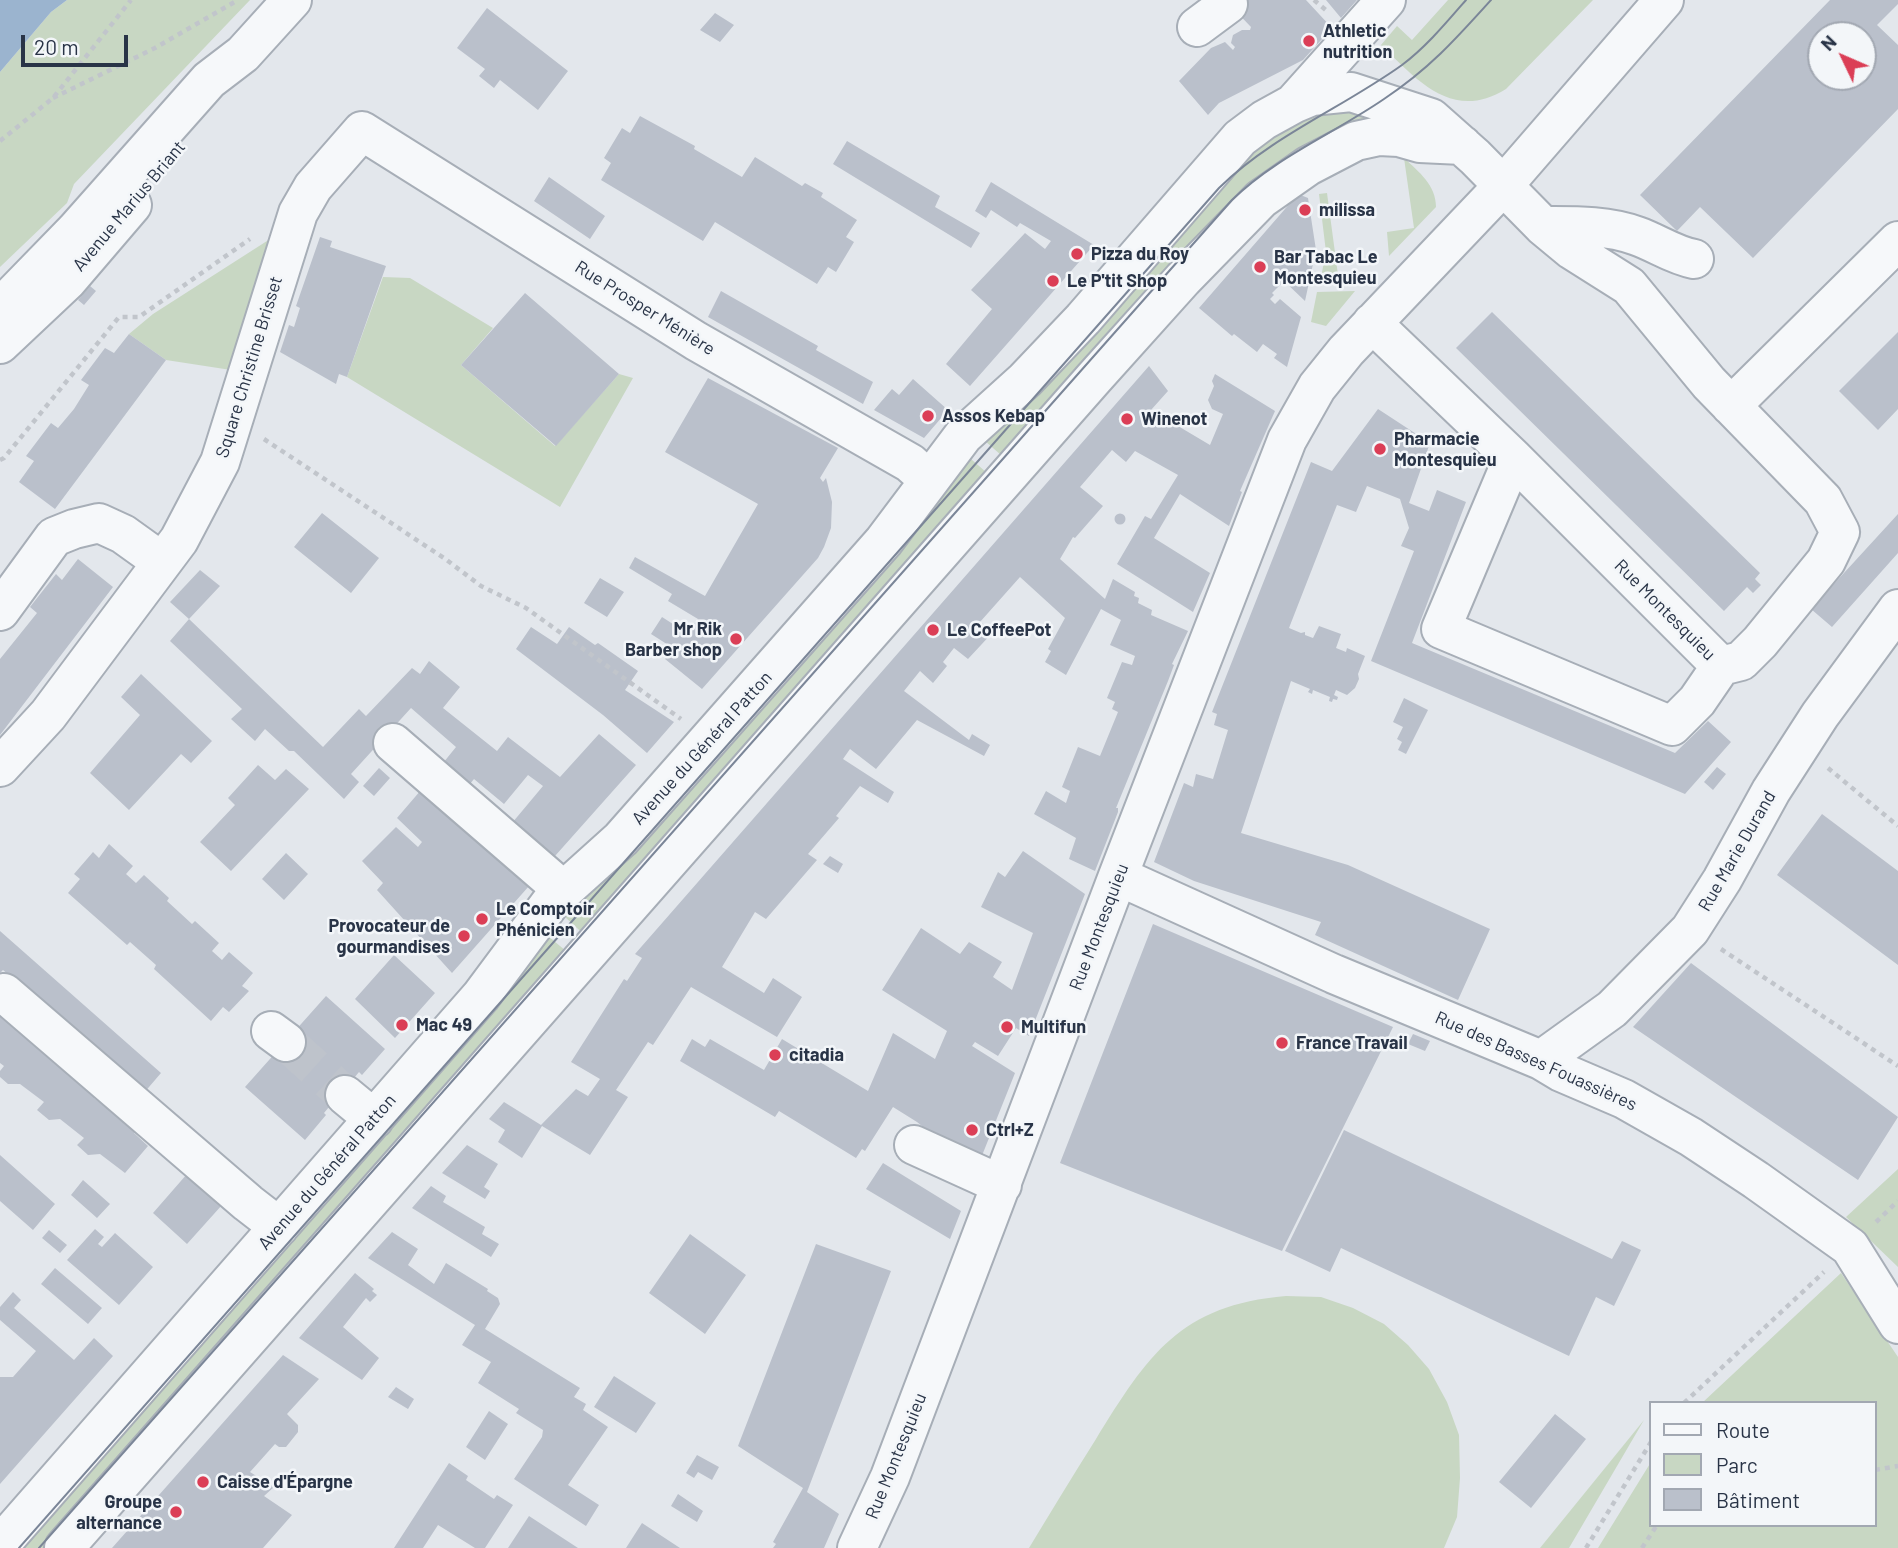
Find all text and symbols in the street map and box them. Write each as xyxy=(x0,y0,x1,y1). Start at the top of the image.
place label: Athletic nutrition xyxy=(1323,20,1392,62)
scale bar xyxy=(24,21,131,65)
north arrow xyxy=(1807,21,1877,91)
text: N xyxy=(1815,30,1841,55)
marker: Athletic nutrition xyxy=(1301,33,1317,49)
text: 20 m xyxy=(34,34,79,59)
street label: Avenue Marius Briant xyxy=(68,136,190,276)
place label: milissa xyxy=(1319,199,1375,221)
marker: milissa xyxy=(1297,202,1313,218)
place label: Pizza du Roy xyxy=(1091,243,1189,265)
marker: Pizza du Roy xyxy=(1069,246,1085,262)
place label: Bar Tabac Le Montesquieu xyxy=(1274,246,1378,288)
street label: Rue Prosper Ménière xyxy=(571,256,719,360)
marker: Bar Tabac Le Montesquieu xyxy=(1252,259,1268,275)
place label: Le P'tit Shop xyxy=(1067,270,1167,292)
marker: Le P'tit Shop xyxy=(1045,273,1061,289)
street label: Square Christine Brisset xyxy=(211,274,287,460)
place label: Assos Kebap xyxy=(942,405,1045,427)
marker: Assos Kebap xyxy=(920,408,936,424)
place label: Winenot xyxy=(1141,408,1207,430)
marker: Winenot xyxy=(1119,411,1135,427)
place label: Pharmacie Montesquieu xyxy=(1394,428,1496,471)
marker: Pharmacie Montesquieu xyxy=(1372,441,1388,457)
street label: Rue Montesquieu xyxy=(1610,555,1720,665)
place label: Mr Rik Barber shop xyxy=(625,618,722,660)
place label: Le CoffeePot xyxy=(947,619,1051,641)
marker: Le CoffeePot xyxy=(925,622,941,638)
marker: Mr Rik Barber shop xyxy=(728,631,744,647)
street label: Avenue du Général Patton xyxy=(627,667,777,829)
street label: Rue Marie Durand xyxy=(1694,787,1780,915)
street label: Rue Montesquieu xyxy=(1065,861,1133,993)
place label: Le Comptoir Phénicien xyxy=(496,898,594,940)
marker: Le Comptoir Phénicien xyxy=(474,911,490,927)
place label: Provocateur de gourmandises xyxy=(328,915,450,958)
marker: Provocateur de gourmandises xyxy=(456,928,472,944)
street label: Rue des Basses Fouassières xyxy=(1432,1007,1640,1115)
place label: Mac 49 xyxy=(416,1014,472,1036)
place label: Multifun xyxy=(1021,1016,1086,1038)
marker: Mac 49 xyxy=(394,1017,410,1033)
marker: Multifun xyxy=(999,1019,1015,1035)
place label: France Travail xyxy=(1296,1032,1408,1054)
marker: France Travail xyxy=(1274,1035,1290,1051)
place label: citadia xyxy=(789,1044,844,1066)
marker: citadia xyxy=(767,1047,783,1063)
street label: Avenue du Général Patton xyxy=(254,1090,400,1254)
place label: Ctrl+Z xyxy=(986,1119,1034,1141)
marker: Ctrl+Z xyxy=(964,1122,980,1138)
street label: Rue Montesquieu xyxy=(861,1390,931,1522)
legend xyxy=(1650,1401,1877,1527)
text: Route xyxy=(1716,1417,1770,1442)
text: Parc xyxy=(1716,1452,1758,1477)
place label: Caisse d'Épargne xyxy=(217,1471,353,1493)
marker: Caisse d'Épargne xyxy=(195,1474,211,1490)
text: Bâtiment xyxy=(1716,1487,1800,1512)
place label: Groupe alternance xyxy=(76,1491,162,1534)
marker: Groupe alternance xyxy=(168,1504,184,1520)

